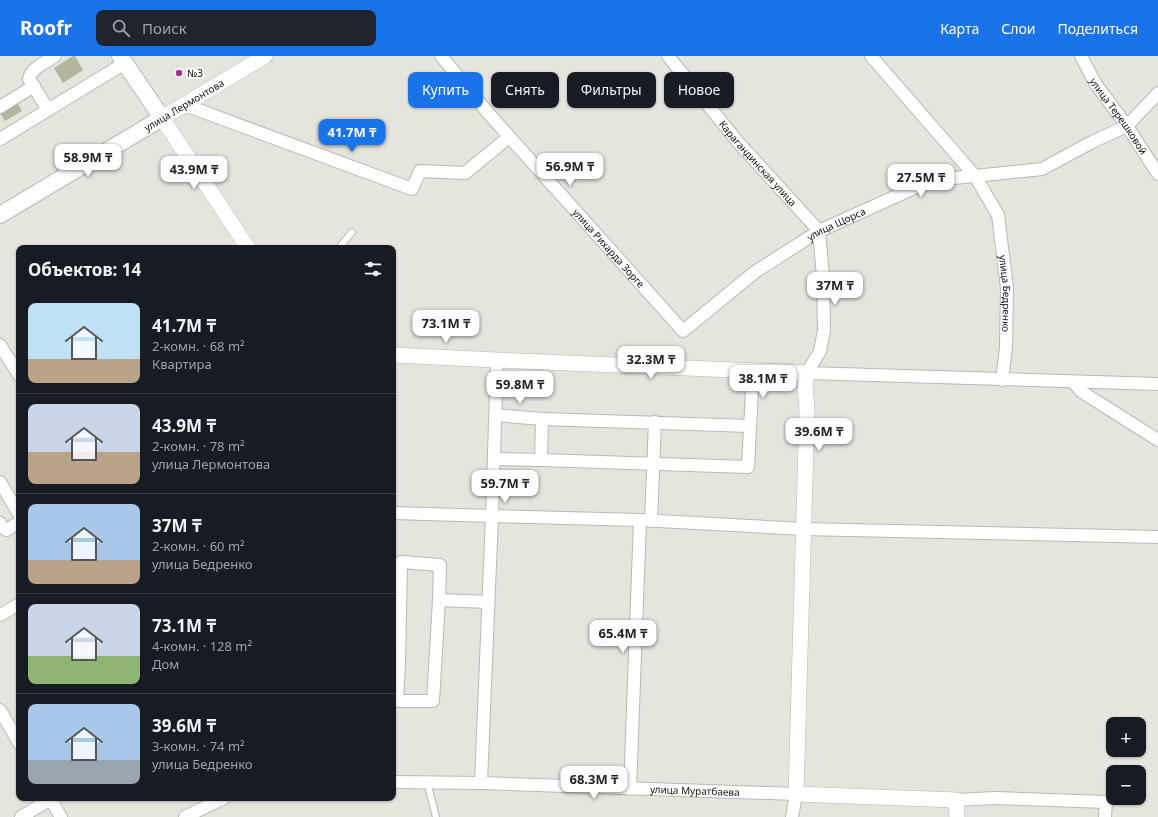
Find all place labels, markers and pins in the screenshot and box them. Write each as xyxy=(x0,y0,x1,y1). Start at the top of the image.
place label: №3 xyxy=(187,66,203,80)
marker: №3 xyxy=(174,68,184,78)
pin: 41.7M ₸ xyxy=(315,119,389,153)
pin: 58.9M ₸ xyxy=(51,144,125,178)
pin: 56.9M ₸ xyxy=(533,153,607,187)
pin: 43.9M ₸ xyxy=(157,156,231,190)
pin: 27.5M ₸ xyxy=(884,164,958,198)
pin: 37M ₸ xyxy=(807,272,863,306)
pin: 73.1M ₸ xyxy=(409,310,483,344)
pin: 32.3M ₸ xyxy=(614,346,688,380)
pin: 38.1M ₸ xyxy=(726,365,800,399)
pin: 59.8M ₸ xyxy=(483,371,557,405)
pin: 39.6M ₸ xyxy=(782,418,856,452)
pin: 59.7M ₸ xyxy=(468,470,542,504)
pin: 65.4M ₸ xyxy=(586,620,660,654)
pin: 68.3M ₸ xyxy=(557,766,631,800)

